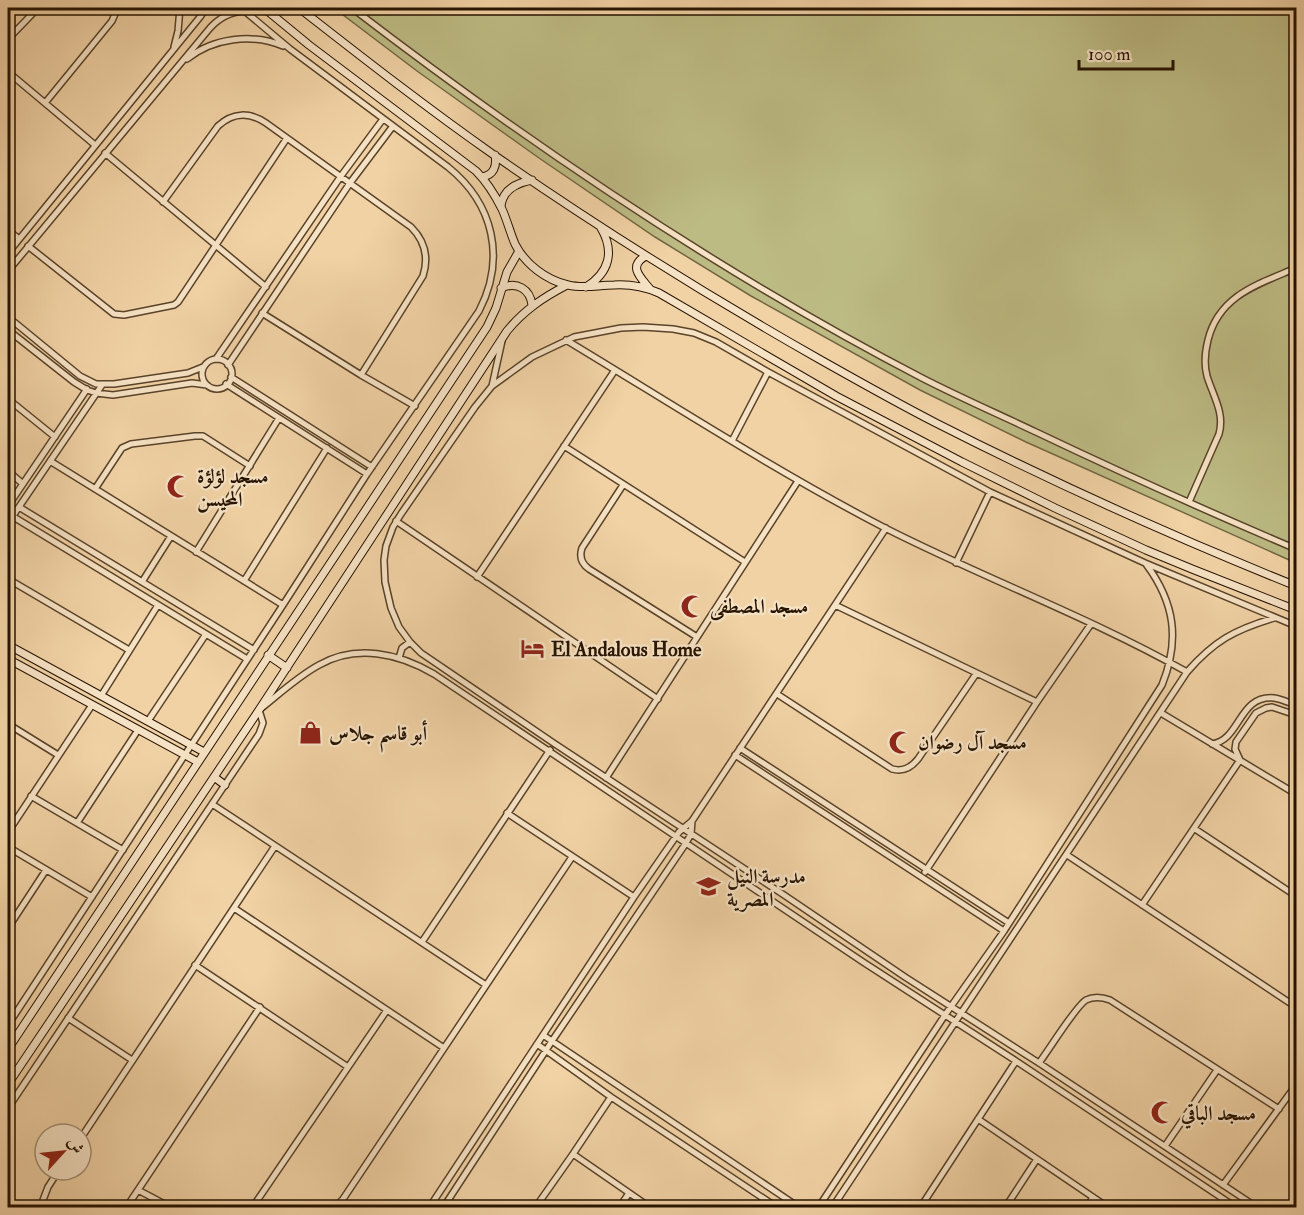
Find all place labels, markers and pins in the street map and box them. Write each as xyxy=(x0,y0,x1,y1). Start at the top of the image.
place label: مسجد لؤلؤة المحيسن xyxy=(197,464,269,513)
mosque icon: مسجد لؤلؤة المحيسن xyxy=(166,474,192,500)
mosque icon: مسجد المصطفى xyxy=(679,593,705,619)
place label: مسجد المصطفى xyxy=(709,594,808,621)
hotel icon: El Andalous Home xyxy=(520,636,546,662)
place label: El Andalous Home xyxy=(551,637,702,662)
shop icon: أبو قاسم جلاس xyxy=(298,720,324,746)
place label: أبو قاسم جلاس xyxy=(329,720,428,753)
mosque icon: مسجد آل رضوان xyxy=(887,729,913,755)
place label: مسجد آل رضوان xyxy=(918,730,1027,755)
place label: مدرسة النيل المصرية xyxy=(727,864,806,912)
school or university icon: مدرسة النيل المصرية xyxy=(696,874,722,900)
mosque icon: مسجد الباقي xyxy=(1150,1100,1176,1126)
place label: مسجد الباقي xyxy=(1180,1101,1256,1129)

